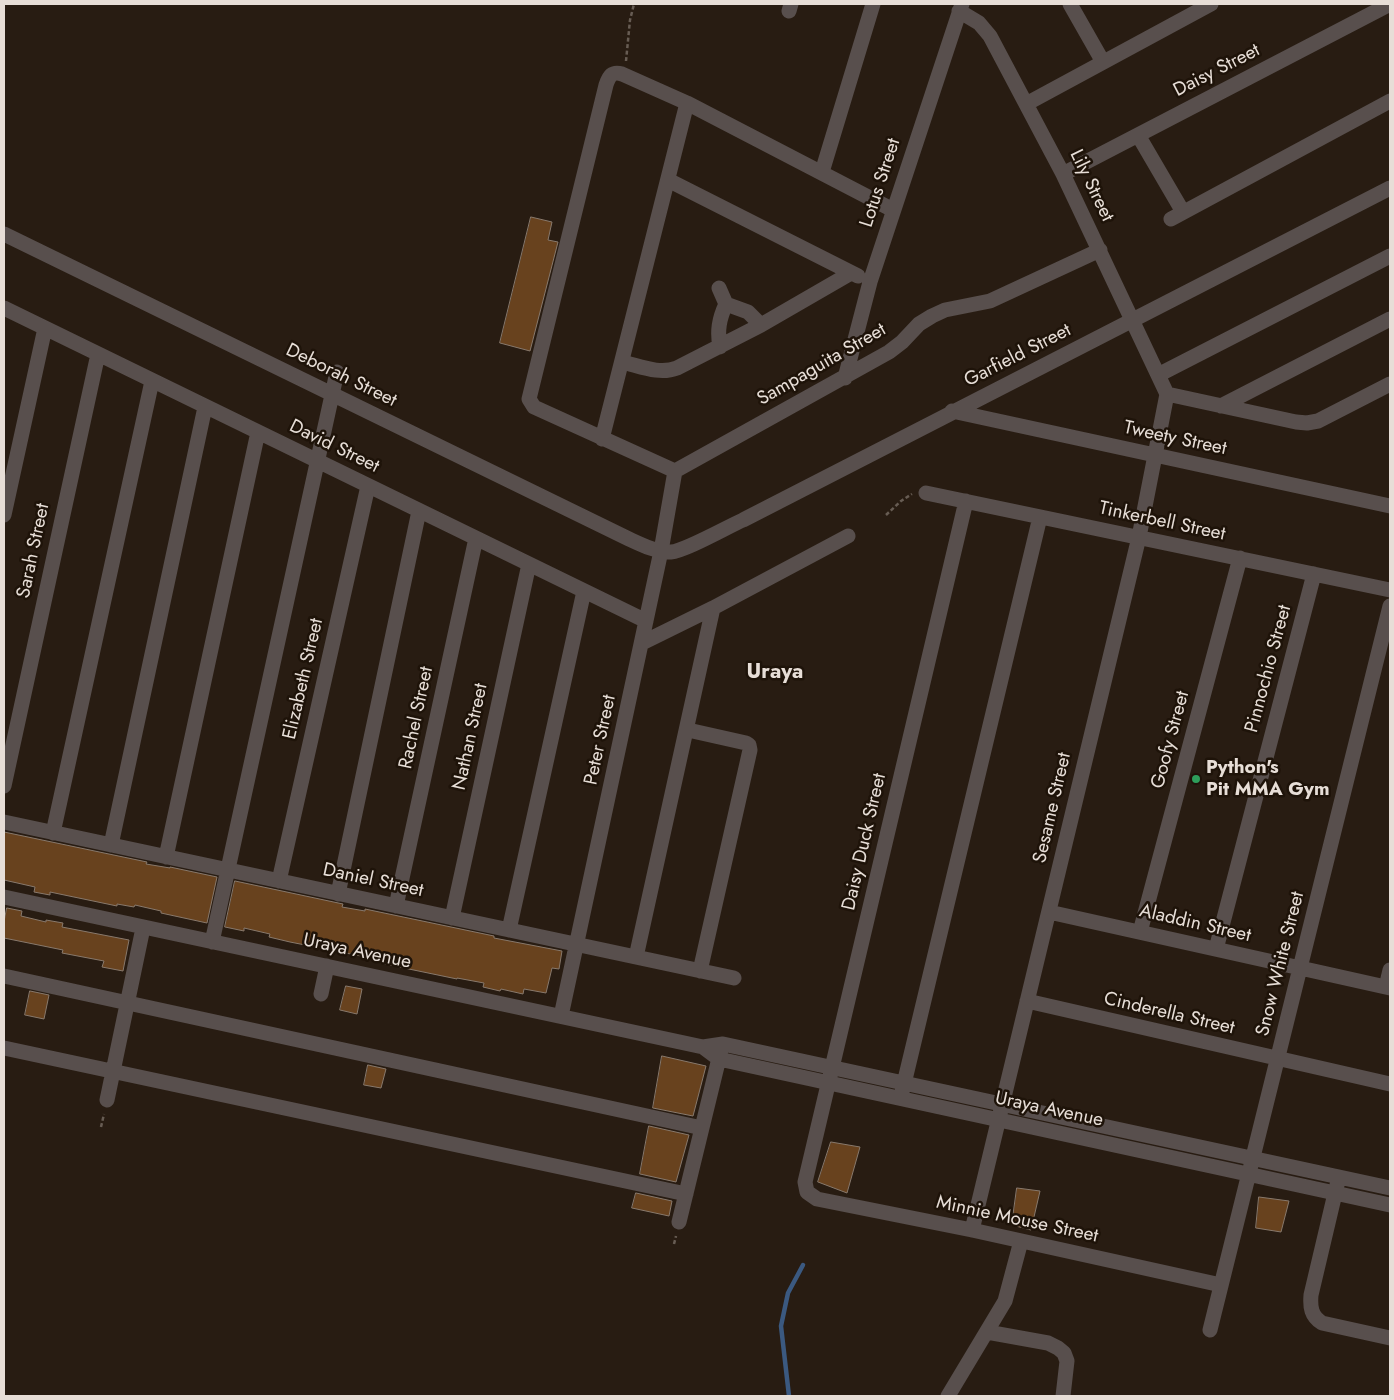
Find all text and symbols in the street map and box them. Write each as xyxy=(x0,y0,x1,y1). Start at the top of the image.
street label: Daisy Street xyxy=(1170,40,1264,102)
street label: Lotus Street xyxy=(856,136,906,230)
street label: Lily Street xyxy=(1064,146,1118,226)
street label: Sampaguita Street xyxy=(754,319,890,411)
street label: Garfield Street xyxy=(961,319,1075,393)
street label: Deborah Street xyxy=(282,339,400,413)
street label: David Street xyxy=(285,415,383,479)
street label: Tweety Street xyxy=(1122,417,1228,461)
street label: Tinkerbell Street xyxy=(1097,497,1227,547)
street label: Sarah Street xyxy=(13,502,55,600)
street label: Pinnochio Street xyxy=(1241,603,1297,735)
street label: Elizabeth Street xyxy=(279,616,329,742)
district label: Uraya xyxy=(747,660,803,686)
street label: Rachel Street xyxy=(395,665,439,771)
street label: Nathan Street xyxy=(449,682,493,792)
street label: Goofy Street xyxy=(1147,689,1195,791)
street label: Peter Street xyxy=(580,693,622,787)
street label: Sesame Street xyxy=(1029,751,1077,865)
place label: Python's Pit MMA Gym xyxy=(1206,757,1330,801)
street label: Daisy Duck Street xyxy=(838,771,892,913)
marker: Python's Pit MMA Gym xyxy=(1190,773,1202,785)
street label: Daniel Street xyxy=(321,859,425,903)
street label: Snow White Street xyxy=(1252,889,1310,1039)
street label: Aladdin Street xyxy=(1137,900,1253,948)
street label: Uraya Avenue xyxy=(301,929,413,975)
street label: Cinderella Street xyxy=(1101,988,1237,1040)
street label: Uraya Avenue xyxy=(993,1087,1105,1133)
street label: Minnie Mouse Street xyxy=(934,1192,1100,1248)

